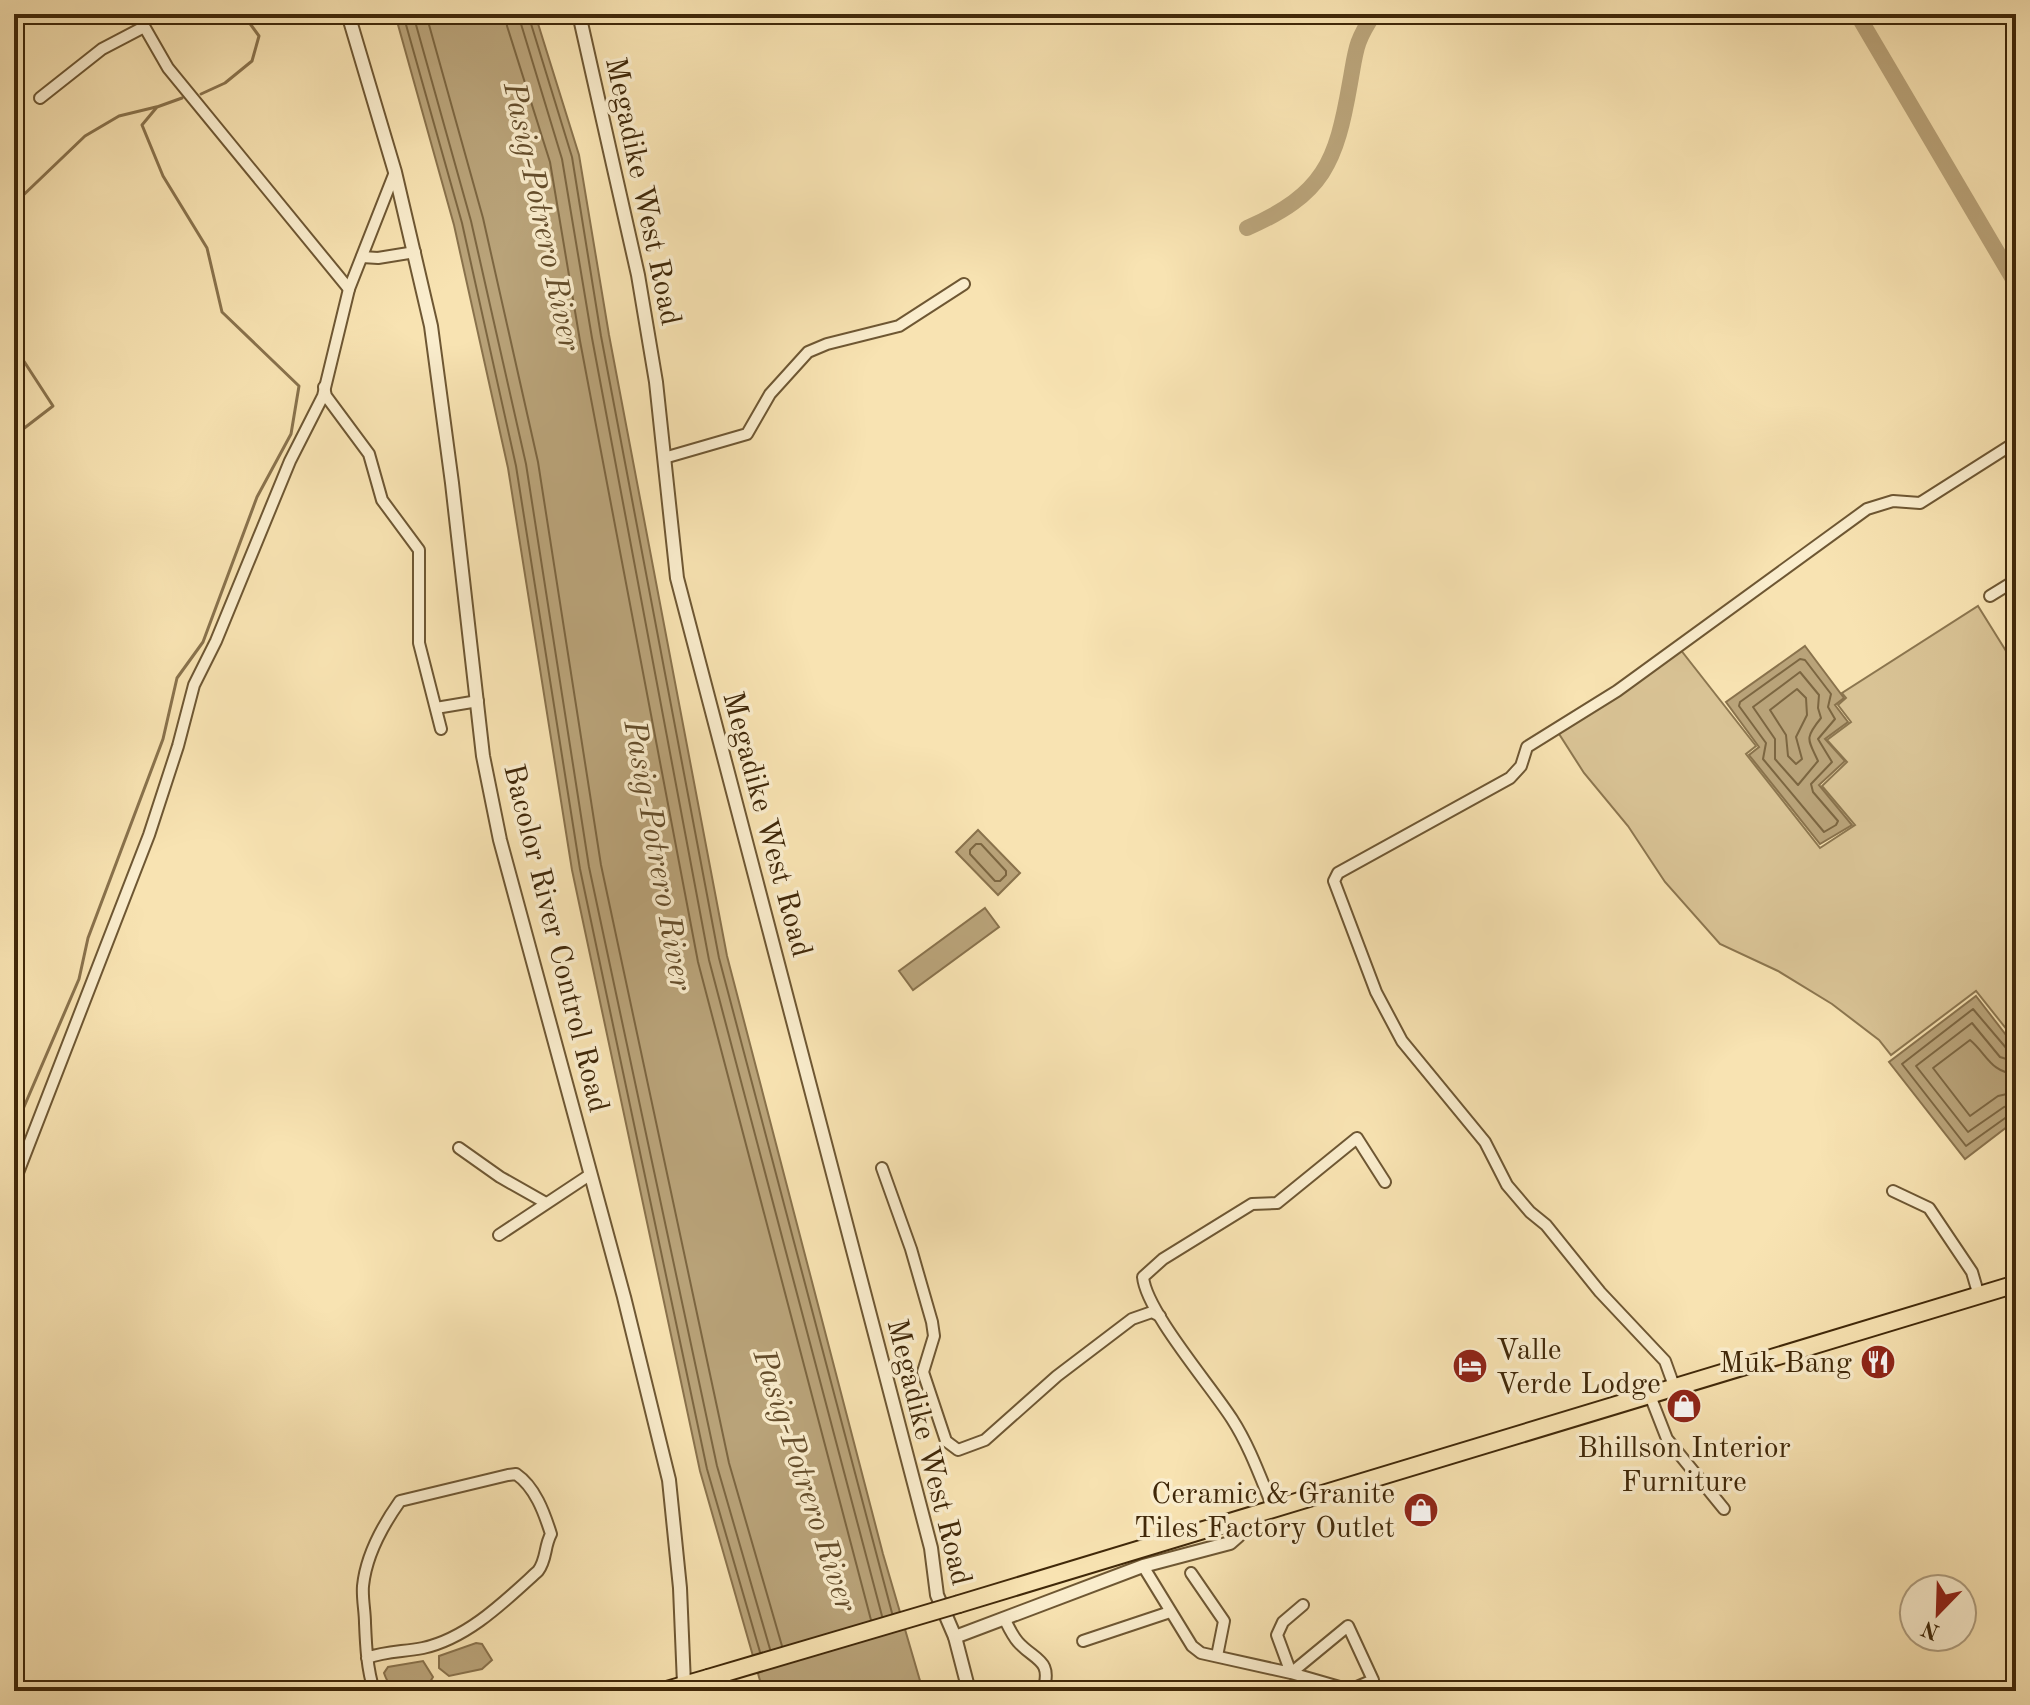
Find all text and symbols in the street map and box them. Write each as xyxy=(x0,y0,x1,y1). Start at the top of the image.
street label: Megadike West Road xyxy=(599,55,685,328)
water label: Pasig-Potrero River xyxy=(496,78,584,355)
street label: Megadike West Road xyxy=(716,689,816,960)
water label: Pasig-Potrero River xyxy=(616,717,696,994)
street label: Bacolor River Control Road xyxy=(497,761,613,1116)
street label: Megadike West Road xyxy=(880,1316,976,1589)
place label: Valle Verde Lodge xyxy=(1496,1336,1661,1400)
restaurant icon: Muk Bang xyxy=(1859,1343,1897,1381)
water label: Pasig-Potrero River xyxy=(745,1345,861,1617)
hotel icon: Valle Verde Lodge xyxy=(1451,1347,1489,1385)
place label: Muk Bang xyxy=(1719,1349,1852,1379)
shop icon: Bhillson Interior Furniture xyxy=(1665,1387,1703,1425)
place label: Bhillson Interior Furniture xyxy=(1577,1434,1791,1498)
place label: Ceramic & Granite Tiles Factory Outlet xyxy=(1134,1480,1395,1544)
shop icon: Ceramic & Granite Tiles Factory Outlet xyxy=(1402,1491,1440,1529)
north arrow xyxy=(1898,1573,1978,1653)
text: N xyxy=(1919,1616,1943,1643)

